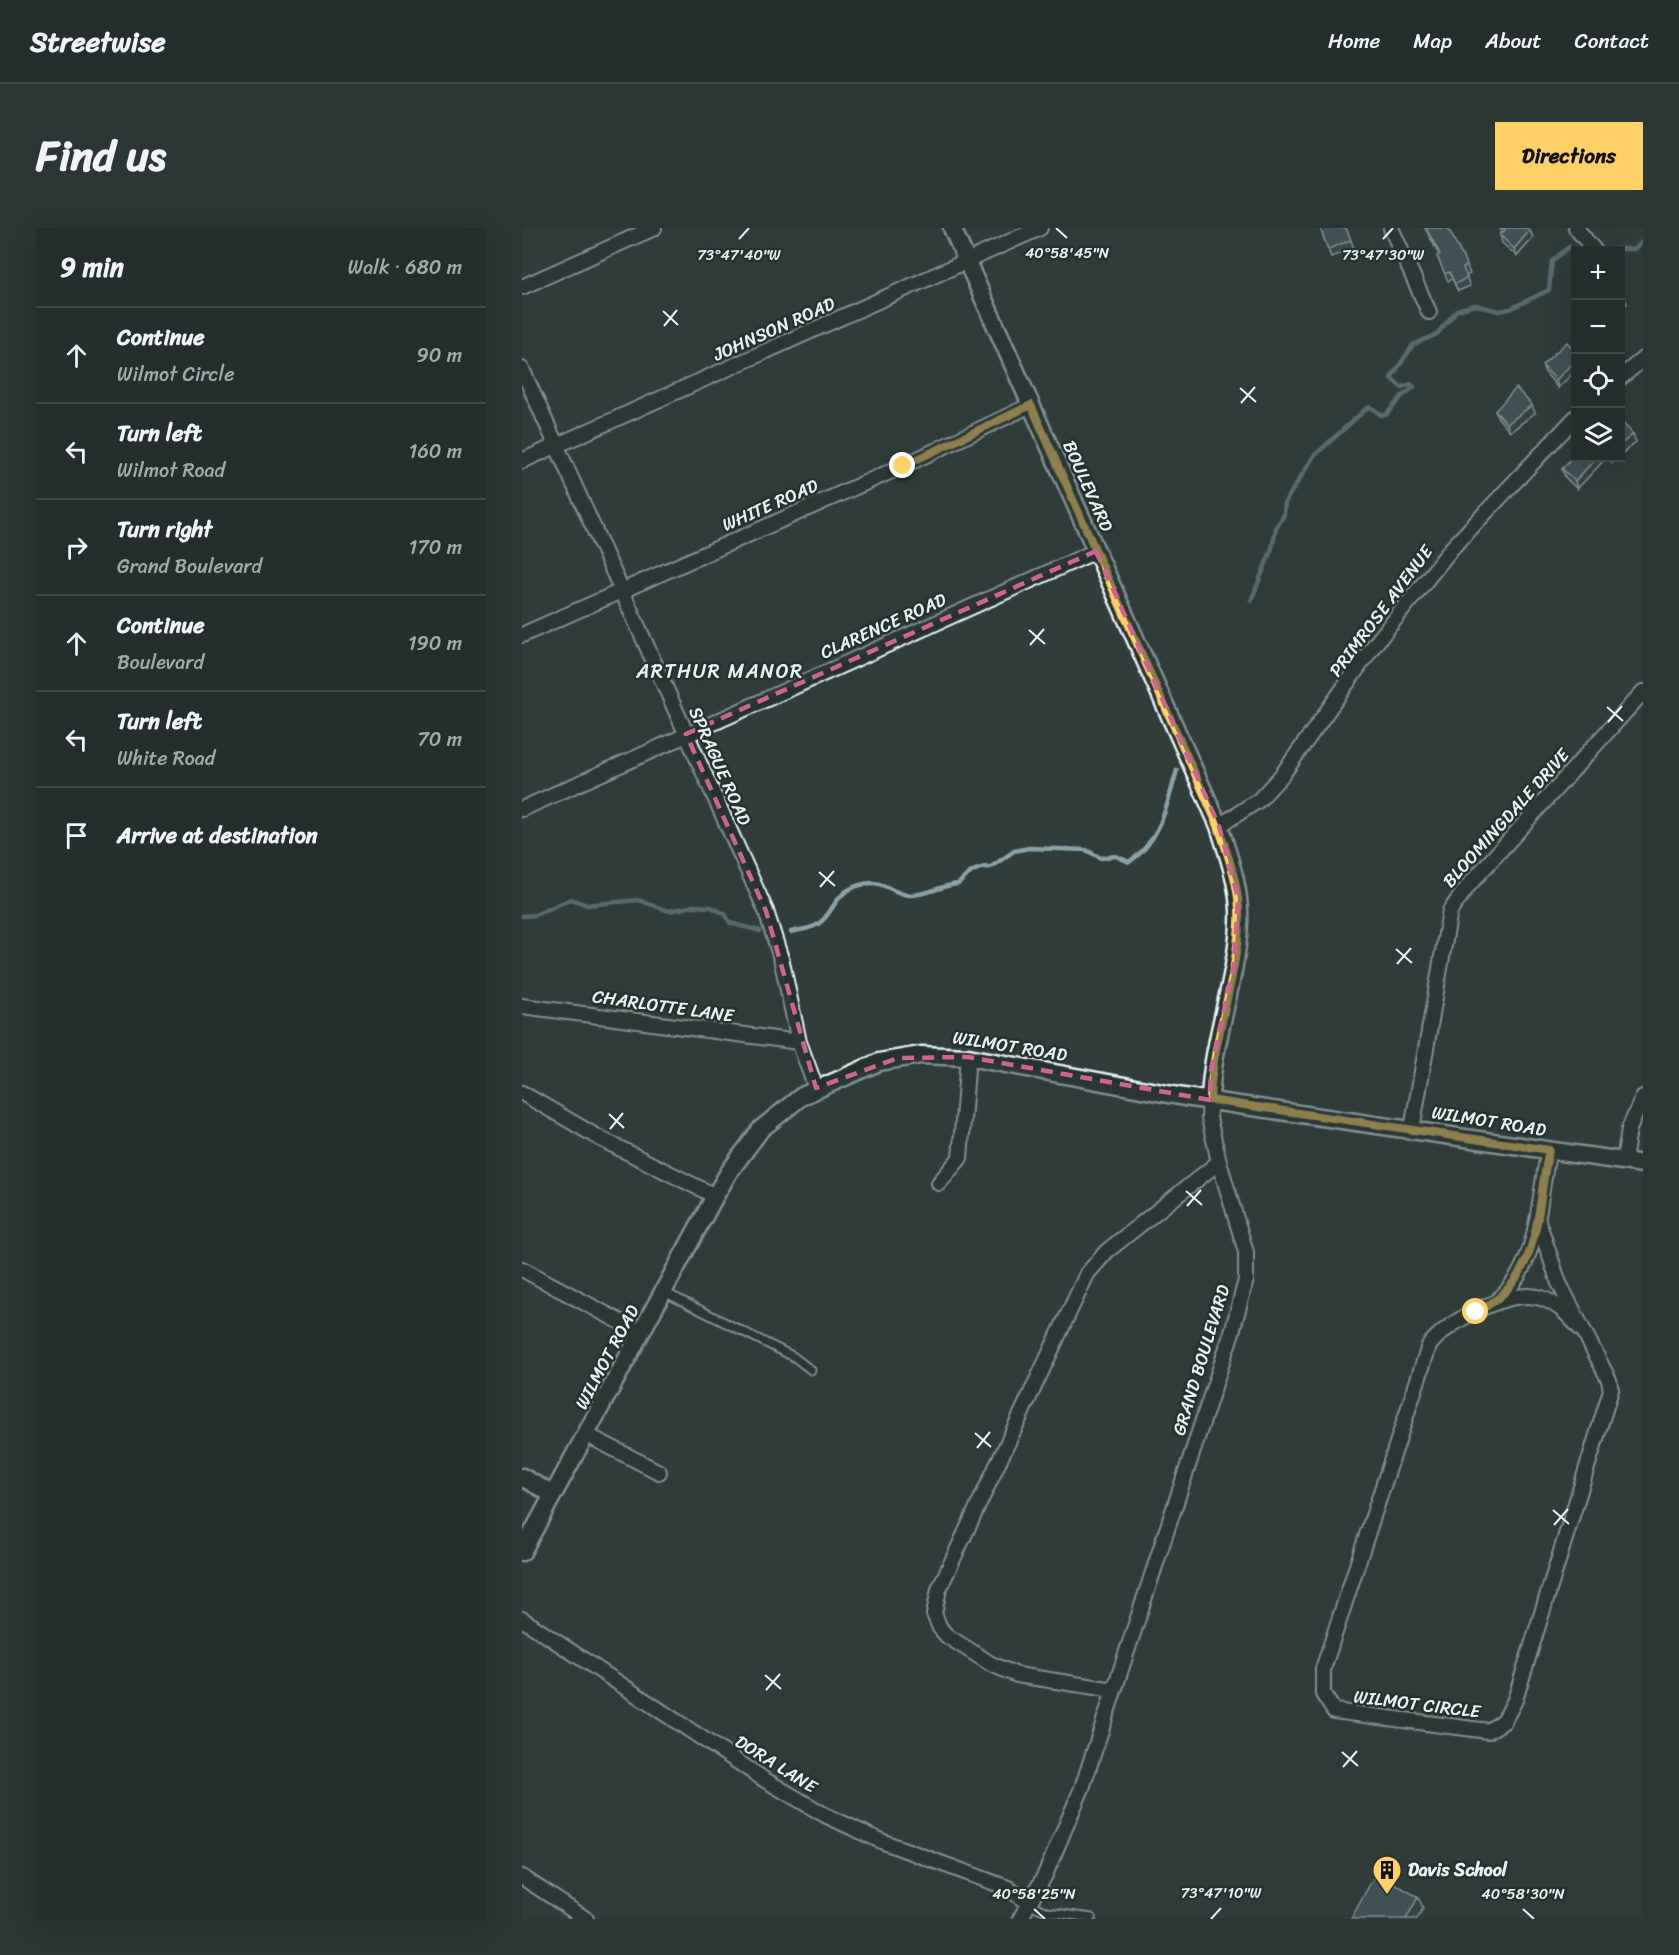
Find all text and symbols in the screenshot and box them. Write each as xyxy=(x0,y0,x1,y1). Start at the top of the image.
text: Streetwise xyxy=(30,17,166,66)
text: Home xyxy=(1328,22,1380,60)
text: Map xyxy=(1413,22,1452,60)
text: About xyxy=(1485,22,1542,60)
text: Contact xyxy=(1575,22,1649,60)
text: Find us xyxy=(36,119,166,193)
button: Directions xyxy=(1495,122,1643,190)
text: 40°58'45"N xyxy=(1025,240,1110,266)
text: 73°47'40"W xyxy=(697,242,781,268)
text: 73°47'30"W xyxy=(1342,242,1425,268)
text: 9 min xyxy=(60,244,124,290)
map controls xyxy=(1571,246,1625,462)
button: + xyxy=(1571,246,1625,300)
text: Walk · 680 m xyxy=(348,250,462,285)
street label: JOHNSON ROAD xyxy=(707,288,840,371)
button: − xyxy=(1571,300,1625,354)
text: Continue xyxy=(117,318,205,357)
text: 90 m xyxy=(417,338,462,373)
icon: ahead xyxy=(60,339,93,372)
button: locate xyxy=(1571,354,1625,408)
text: Wilmot Circle xyxy=(117,357,235,392)
button: layers xyxy=(1571,408,1625,462)
text: Turn left xyxy=(117,414,202,453)
text: 160 m xyxy=(409,434,462,469)
icon: left xyxy=(60,435,93,468)
street label: BOULEVARD xyxy=(1054,435,1122,537)
route end xyxy=(889,452,915,478)
text: Wilmot Road xyxy=(117,453,225,488)
street label: WHITE ROAD xyxy=(717,469,824,540)
text: Turn right xyxy=(117,510,212,549)
text: 170 m xyxy=(409,530,462,565)
icon: right xyxy=(60,531,93,564)
street label: PRIMROSE AVENUE xyxy=(1321,537,1442,684)
text: Grand Boulevard xyxy=(117,549,262,584)
street label: CLARENCE ROAD xyxy=(815,584,952,668)
text: Continue xyxy=(117,606,205,645)
text: 190 m xyxy=(408,626,462,661)
icon: ahead xyxy=(60,627,93,660)
text: Boulevard xyxy=(117,645,204,680)
district label: ARTHUR MANOR xyxy=(635,654,804,689)
street label: SPRAGUE ROAD xyxy=(680,701,761,831)
text: Turn left xyxy=(117,702,202,741)
text: 70 m xyxy=(417,722,462,757)
icon: left xyxy=(60,723,93,756)
street label: BLOOMINGDALE DRIVE xyxy=(1434,740,1578,895)
text: White Road xyxy=(117,741,215,776)
text: Arrive at destination xyxy=(117,816,318,855)
icon: arrive xyxy=(60,819,93,852)
street label: CHARLOTTE LANE xyxy=(590,980,737,1032)
street label: WILMOT ROAD xyxy=(951,1021,1070,1071)
street label: WILMOT ROAD xyxy=(1430,1096,1549,1146)
street label: GRAND BOULEVARD xyxy=(1163,1280,1239,1439)
street label: WILMOT ROAD xyxy=(566,1298,648,1415)
route start xyxy=(1462,1298,1488,1324)
street label: WILMOT CIRCLE xyxy=(1352,1680,1483,1728)
street label: DORA LANE xyxy=(728,1726,824,1803)
building icon: Davis School xyxy=(1371,1854,1403,1896)
place label: Davis School xyxy=(1408,1854,1508,1886)
text: 73°47'10"W xyxy=(1181,1880,1262,1906)
text: 40°58'25"N xyxy=(992,1881,1076,1907)
text: 40°58'30"N xyxy=(1481,1881,1565,1907)

